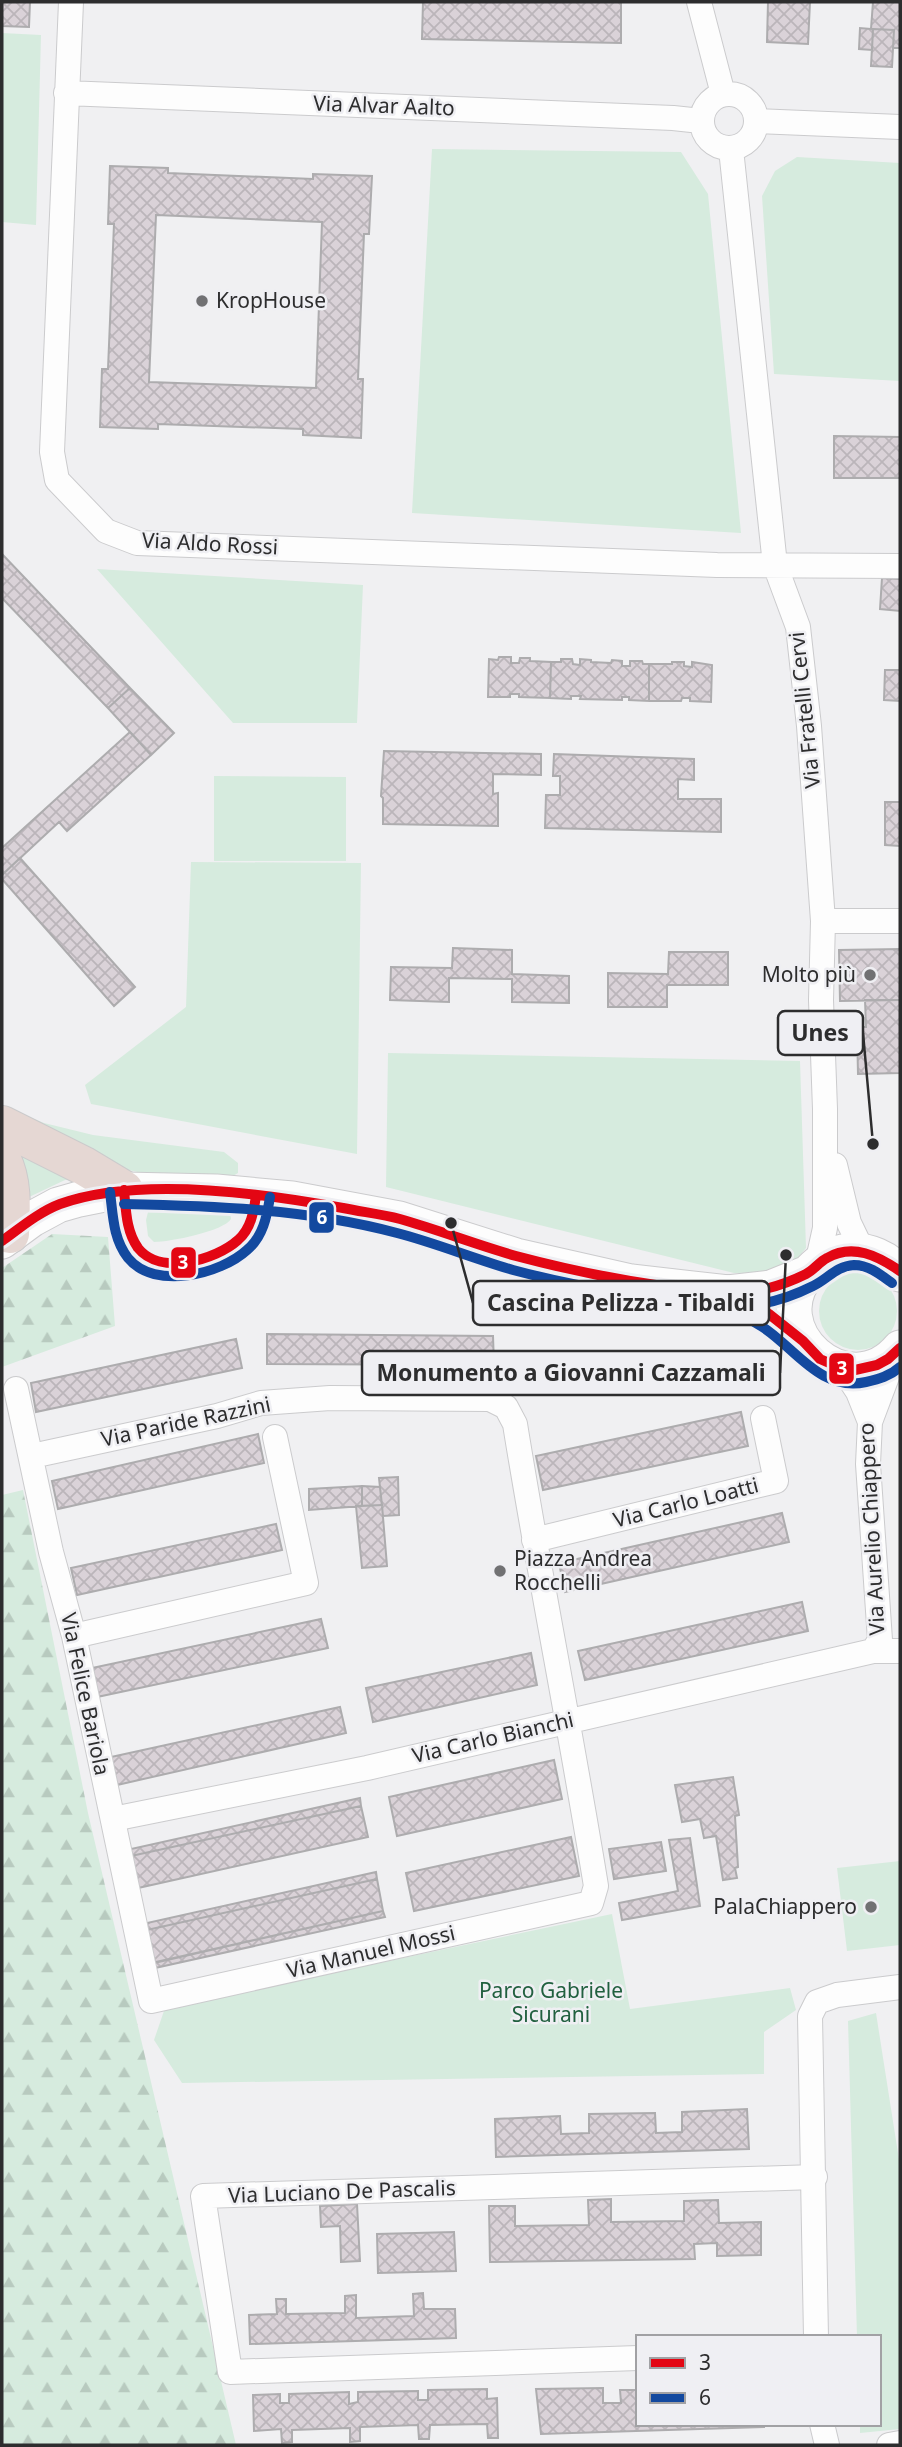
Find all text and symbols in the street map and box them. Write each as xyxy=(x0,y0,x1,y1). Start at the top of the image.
street label: Via Alvar Aalto xyxy=(313,89,455,121)
place label: KropHouse xyxy=(216,286,326,314)
marker: KropHouse xyxy=(194,293,210,309)
street label: Via Aldo Rossi xyxy=(141,525,279,561)
street label: Via Fratelli Cervi xyxy=(782,630,826,790)
place label: Molto più xyxy=(762,960,856,988)
marker: Molto più xyxy=(862,967,878,983)
callout: Unes xyxy=(778,1011,863,1055)
text: Unes xyxy=(791,1016,849,1048)
line badge: 6 xyxy=(308,1201,335,1234)
text: 6 xyxy=(317,1204,328,1230)
line badge: 3 xyxy=(170,1246,197,1279)
text: 3 xyxy=(178,1249,189,1275)
callout: Cascina Pelizza - Tibaldi xyxy=(473,1281,769,1325)
text: Cascina Pelizza - Tibaldi xyxy=(487,1286,755,1318)
callout: Monumento a Giovanni Cazzamali xyxy=(362,1351,780,1395)
line badge: 3 xyxy=(828,1352,855,1385)
text: 3 xyxy=(837,1355,848,1381)
text: Monumento a Giovanni Cazzamali xyxy=(376,1356,766,1388)
street label: Via Paride Razzini xyxy=(99,1389,273,1453)
street label: Via Aurelio Chiappero xyxy=(851,1422,891,1636)
street label: Via Carlo Loatti xyxy=(610,1470,761,1534)
place label: Piazza Andrea Rocchelli xyxy=(514,1544,652,1596)
marker: Piazza Andrea Rocchelli xyxy=(492,1563,508,1579)
street label: Via Felice Bariola xyxy=(55,1610,117,1778)
street label: Via Carlo Bianchi xyxy=(409,1705,576,1769)
place label: PalaChiappero xyxy=(713,1892,857,1920)
marker: PalaChiappero xyxy=(863,1899,879,1915)
street label: Via Manuel Mossi xyxy=(284,1918,458,1984)
park label: Parco Gabriele Sicurani xyxy=(479,1976,623,2028)
street label: Via Luciano De Pascalis xyxy=(228,2173,456,2209)
legend xyxy=(636,2335,881,2426)
text: 3 xyxy=(699,2348,711,2376)
text: 6 xyxy=(699,2383,711,2411)

